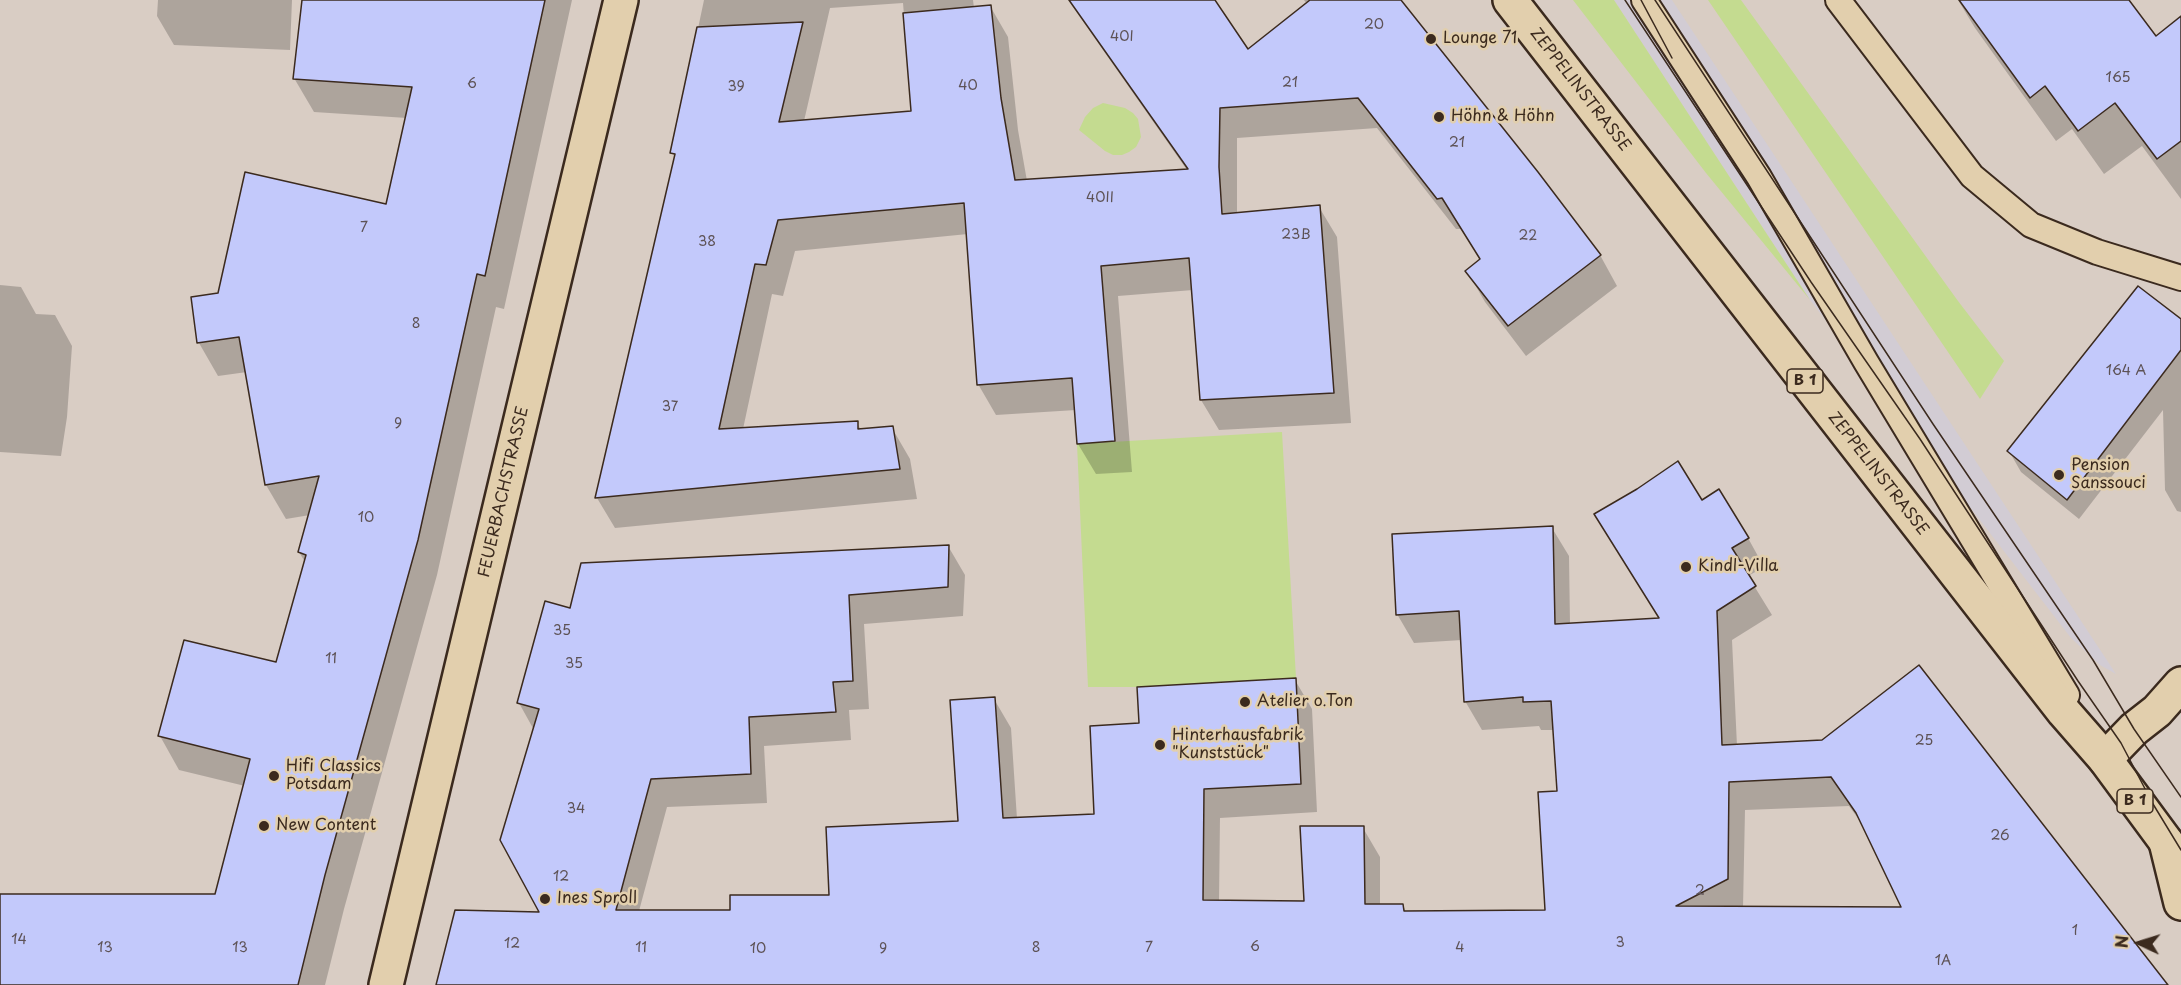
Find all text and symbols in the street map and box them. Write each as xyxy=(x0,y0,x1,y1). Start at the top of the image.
house number: 20 xyxy=(1364,17,1384,33)
street label: ZEPPELINSTRASSE xyxy=(1526,24,1634,156)
house number: 40I xyxy=(1110,29,1134,45)
place label: Lounge 71 xyxy=(1443,29,1517,49)
marker: Lounge 71 xyxy=(1424,32,1438,46)
house number: 165 xyxy=(2106,70,2130,86)
house number: 21 xyxy=(1282,75,1298,91)
house number: 6 xyxy=(467,76,477,92)
house number: 40 xyxy=(958,78,978,94)
house number: 39 xyxy=(727,79,745,95)
place label: Höhn & Höhn xyxy=(1451,107,1555,127)
marker: Höhn & Höhn xyxy=(1432,110,1446,124)
house number: 21 xyxy=(1449,135,1465,151)
house number: 40II xyxy=(1086,190,1114,206)
house number: 7 xyxy=(360,220,368,236)
house number: 23B xyxy=(1281,227,1311,243)
house number: 22 xyxy=(1519,228,1537,244)
house number: 38 xyxy=(698,234,716,250)
house number: 8 xyxy=(412,316,420,332)
house number: 164 A xyxy=(2106,363,2146,379)
road number: B 1 xyxy=(1787,369,1823,393)
house number: 37 xyxy=(662,399,678,415)
street label: FEUERBACHSTRASSE xyxy=(475,405,533,579)
street label: ZEPPELINSTRASSE xyxy=(1824,408,1932,540)
house number: 9 xyxy=(394,416,402,432)
place label: Pension Sanssouci xyxy=(2071,456,2146,494)
marker: Pension Sanssouci xyxy=(2052,468,2066,482)
house number: 10 xyxy=(358,510,374,526)
place label: Kindl-Villa xyxy=(1698,557,1778,577)
marker: Kindl-Villa xyxy=(1679,560,1693,574)
house number: 35 xyxy=(553,623,571,639)
house number: 11 xyxy=(325,651,337,667)
house number: 35 xyxy=(565,656,583,672)
place label: Atelier o.Ton xyxy=(1257,692,1353,712)
marker: Atelier o.Ton xyxy=(1238,695,1252,709)
place label: Hinterhausfabrik "Kunststück" xyxy=(1172,726,1304,764)
house number: 25 xyxy=(1915,733,1933,749)
marker: Hinterhausfabrik "Kunststück" xyxy=(1153,738,1167,752)
place label: Hifi Classics Potsdam xyxy=(286,757,381,795)
marker: Hifi Classics Potsdam xyxy=(267,769,281,783)
road number: B 1 xyxy=(2117,789,2153,813)
house number: 34 xyxy=(567,801,585,817)
place label: New Content xyxy=(276,816,376,836)
marker: New Content xyxy=(257,819,271,833)
house number: 26 xyxy=(1990,828,2010,844)
house number: 12 xyxy=(553,869,569,885)
house number: 2 xyxy=(1695,883,1705,899)
place label: Ines Sproll xyxy=(557,889,637,909)
marker: Ines Sproll xyxy=(538,892,552,906)
north arrow xyxy=(2109,913,2169,973)
house number: 1 xyxy=(2072,923,2078,939)
house number: 14 xyxy=(11,932,27,948)
house number: 3 xyxy=(1615,935,1625,951)
text: N xyxy=(2109,935,2133,949)
house number: 12 xyxy=(504,936,520,952)
house number: 6 xyxy=(1250,939,1260,955)
house number: 13 xyxy=(97,940,113,956)
house number: 13 xyxy=(232,940,248,956)
house number: 11 xyxy=(635,940,647,956)
house number: 8 xyxy=(1032,940,1040,956)
house number: 7 xyxy=(1145,940,1153,956)
house number: 4 xyxy=(1455,940,1465,956)
house number: 10 xyxy=(750,941,766,957)
house number: 9 xyxy=(879,941,887,957)
house number: 1A xyxy=(1935,953,1951,969)

